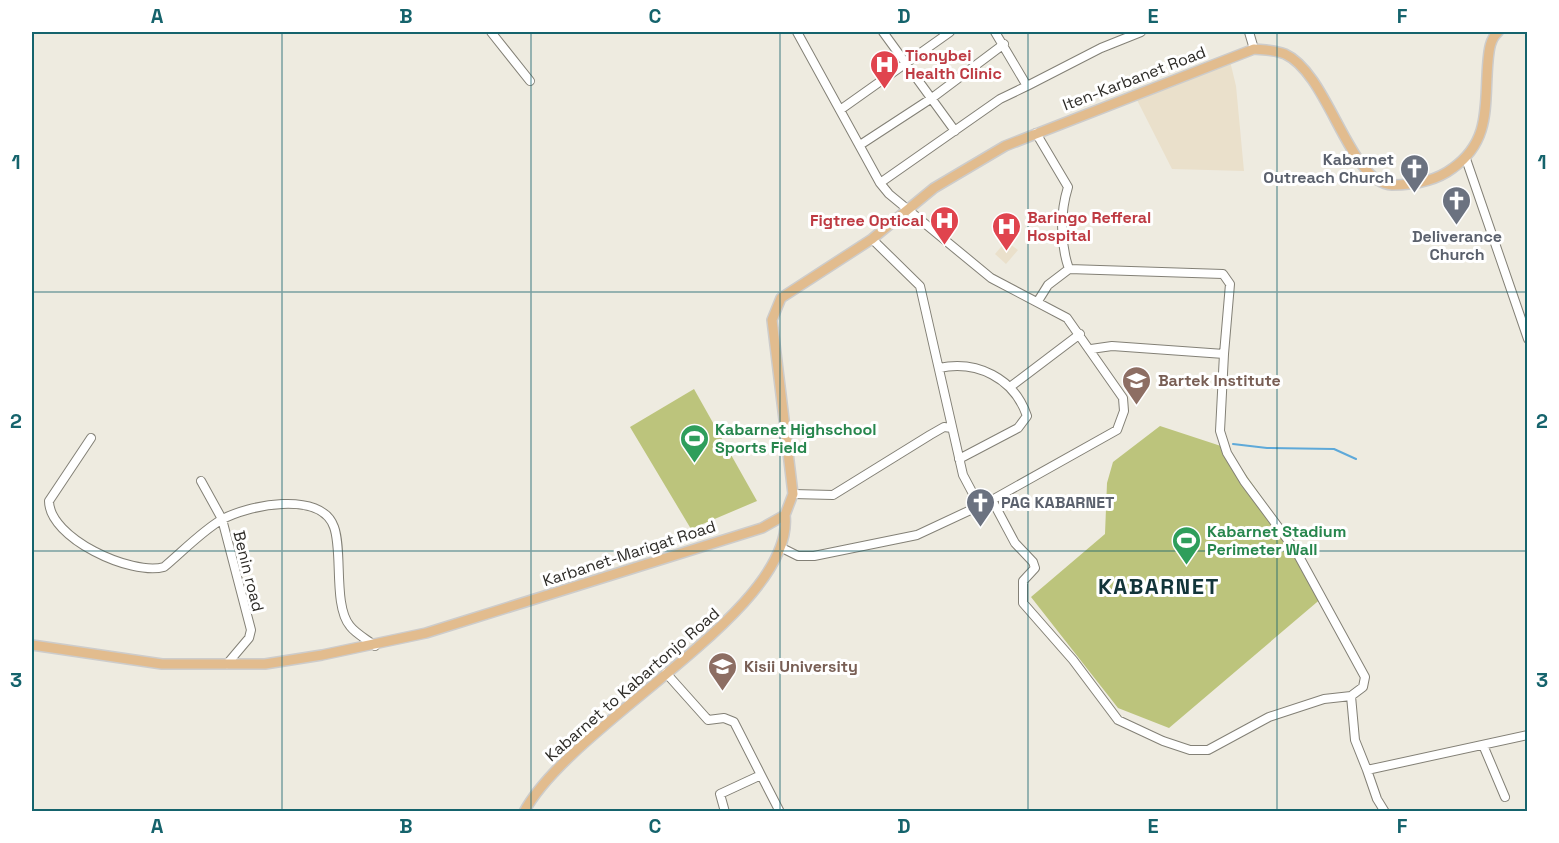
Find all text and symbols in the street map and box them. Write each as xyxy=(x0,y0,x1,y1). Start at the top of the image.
text: A xyxy=(151,3,164,29)
text: B xyxy=(399,3,413,29)
text: C xyxy=(649,3,662,29)
text: D xyxy=(897,3,911,29)
text: E xyxy=(1147,3,1159,29)
text: F xyxy=(1397,3,1408,29)
street label: Iten-Karbanet Road xyxy=(1060,41,1209,115)
place label: Tionybei Health Clinic xyxy=(905,45,1002,84)
hospital icon: Tionybei Health Clinic xyxy=(868,48,900,90)
text: 1 xyxy=(11,149,21,175)
place label: Kabarnet Outreach Church xyxy=(1263,149,1394,188)
text: 1 xyxy=(1537,149,1547,175)
church icon: Kabarnet Outreach Church xyxy=(1399,152,1431,194)
church icon: Deliverance Church xyxy=(1441,184,1473,226)
hospital icon: Figtree Optical xyxy=(929,204,961,246)
place label: Baringo Refferal Hospital xyxy=(1027,207,1151,246)
place label: Figtree Optical xyxy=(810,210,924,231)
hospital icon: Baringo Refferal Hospital xyxy=(990,210,1022,252)
place label: Deliverance Church xyxy=(1412,226,1502,265)
school or university icon: Bartek Institute xyxy=(1121,364,1153,406)
place label: Bartek Institute xyxy=(1158,370,1281,391)
text: 2 xyxy=(10,408,22,434)
text: 2 xyxy=(1536,408,1548,434)
place label: Kabarnet Highschool Sports Field xyxy=(715,419,877,458)
sports icon: Kabarnet Highschool Sports Field xyxy=(678,422,710,464)
church icon: PAG KABARNET xyxy=(964,486,996,528)
place label: PAG KABARNET xyxy=(1001,492,1115,513)
street label: Karbanet-Marigat Road xyxy=(540,516,718,591)
place label: Kabarnet Stadium Perimeter Wall xyxy=(1207,521,1346,560)
sports icon: Kabarnet Stadium Perimeter Wall xyxy=(1170,524,1202,566)
street label: Benin road xyxy=(228,528,269,614)
district label: KABARNET xyxy=(1098,572,1220,600)
street label: Kabarnet to Kabartonjo Road xyxy=(541,603,724,766)
school or university icon: Kisii University xyxy=(707,650,739,692)
place label: Kisii University xyxy=(744,656,858,677)
text: 3 xyxy=(10,667,22,693)
text: 3 xyxy=(1536,667,1548,693)
text: A xyxy=(151,813,164,839)
text: B xyxy=(399,813,413,839)
text: C xyxy=(649,813,662,839)
text: D xyxy=(897,813,911,839)
text: E xyxy=(1147,813,1159,839)
text: F xyxy=(1397,813,1408,839)

